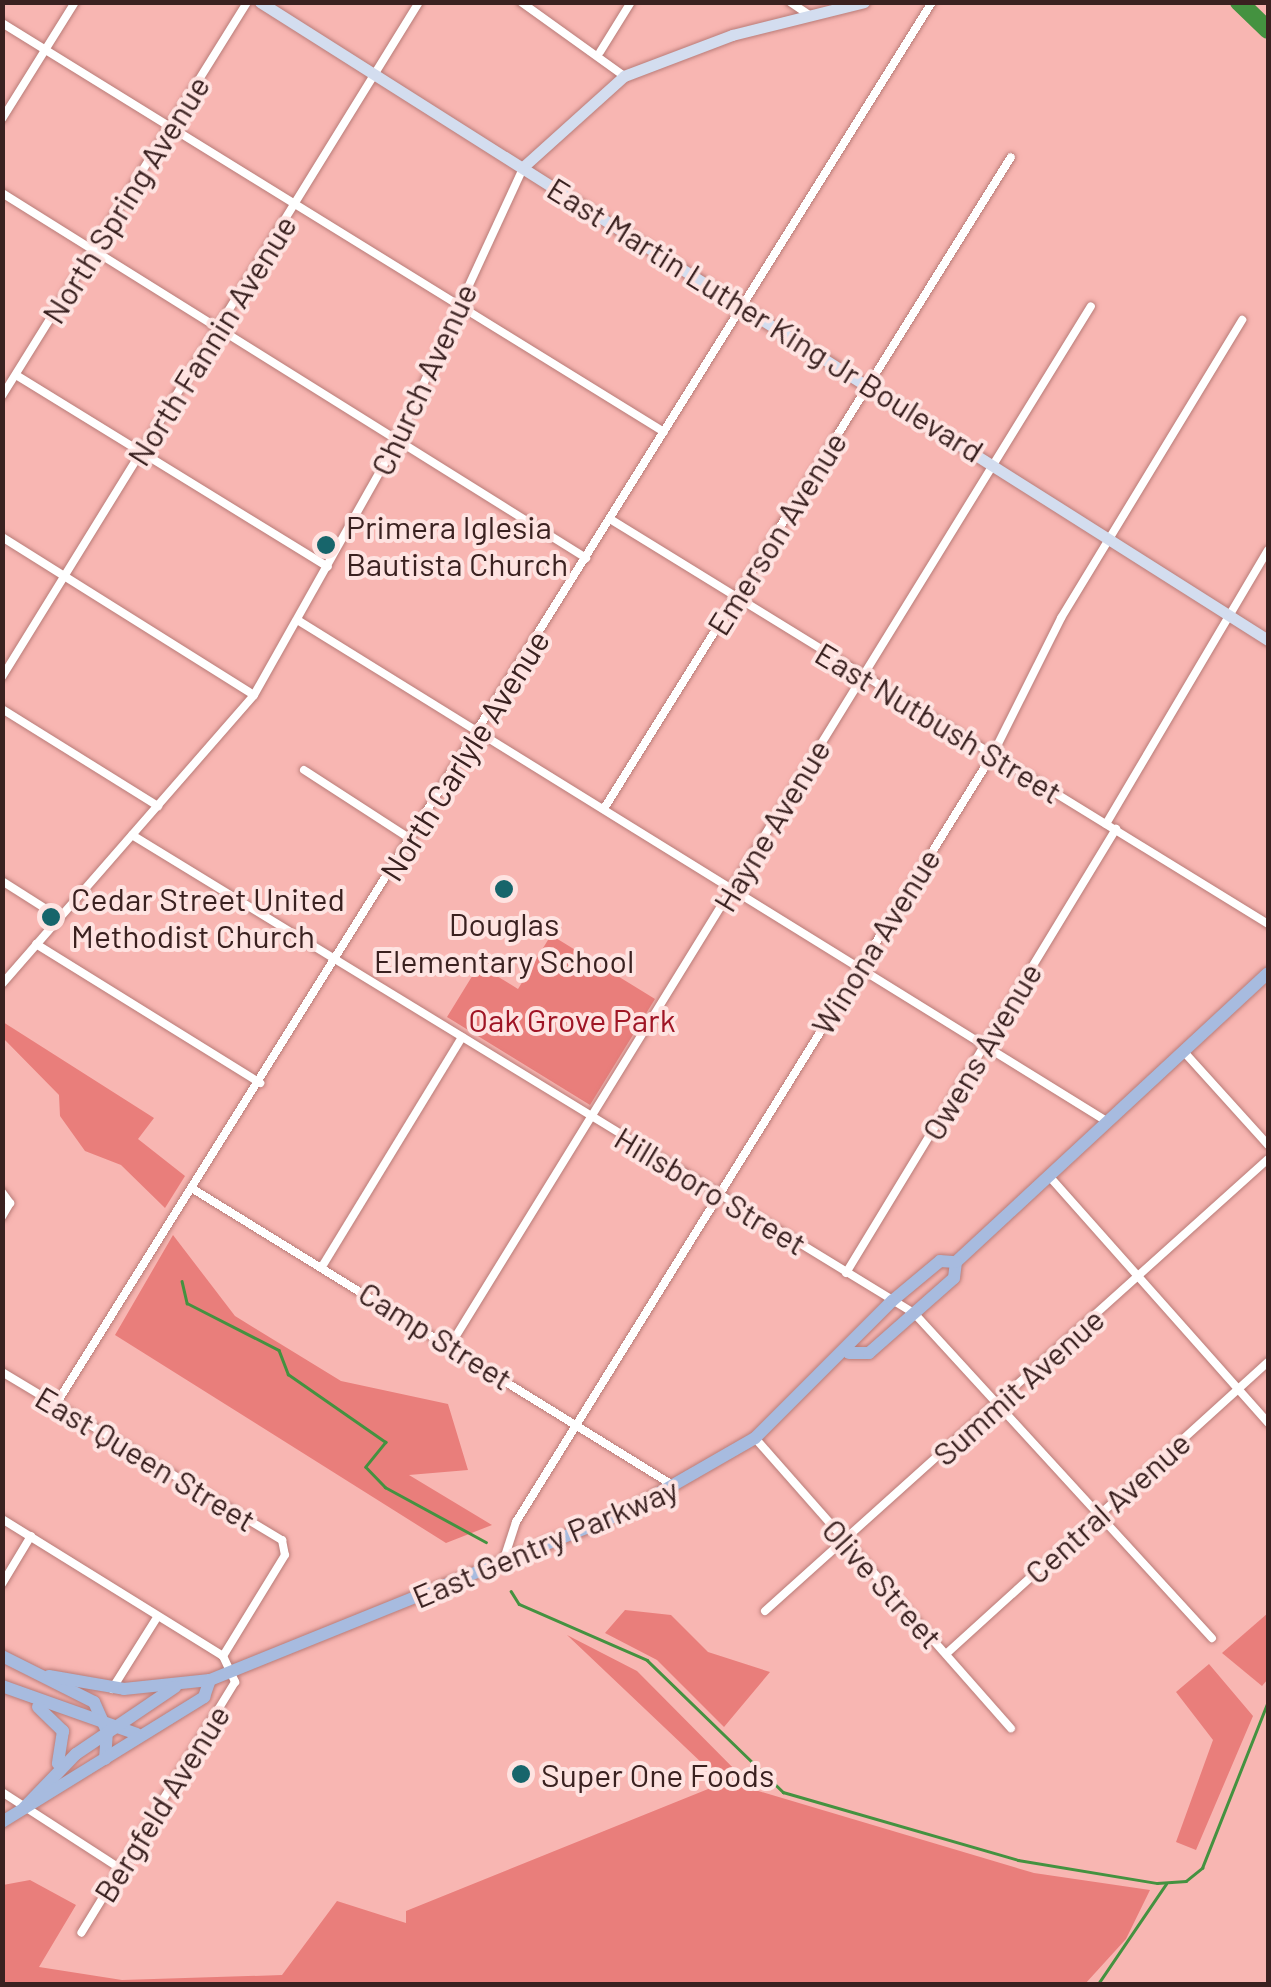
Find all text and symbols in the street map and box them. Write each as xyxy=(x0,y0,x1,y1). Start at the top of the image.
street label: North Spring Avenue xyxy=(33,68,217,330)
street label: East Martin Luther King Jr Boulevard xyxy=(541,168,991,470)
street label: North Fannin Avenue xyxy=(118,208,304,472)
street label: Church Avenue xyxy=(362,277,484,481)
street label: Emerson Avenue xyxy=(698,424,854,642)
place label: Primera Iglesia Bautista Church xyxy=(346,508,568,583)
marker: Primera Iglesia Bautista Church xyxy=(315,534,337,556)
street label: North Carlyle Avenue xyxy=(371,623,557,887)
street label: East Nutbush Street xyxy=(809,633,1069,811)
street label: Hayne Avenue xyxy=(705,732,837,918)
street label: Winona Avenue xyxy=(802,841,948,1041)
marker: Douglas Elementary School xyxy=(493,878,515,900)
place label: Cedar Street United Methodist Church xyxy=(71,880,345,955)
place label: Douglas Elementary School xyxy=(374,905,634,980)
marker: Cedar Street United Methodist Church xyxy=(40,906,62,928)
street label: Owens Avenue xyxy=(913,955,1049,1147)
park label: Oak Grove Park xyxy=(468,1000,676,1038)
street label: Hillsboro Street xyxy=(608,1118,814,1262)
street label: Camp Street xyxy=(352,1273,520,1397)
street label: Summit Avenue xyxy=(925,1299,1111,1473)
street label: East Queen Street xyxy=(29,1377,263,1539)
street label: Central Avenue xyxy=(1017,1423,1197,1591)
street label: East Gentry Parkway xyxy=(406,1469,684,1615)
street label: Olive Street xyxy=(815,1510,951,1656)
street label: Bergfeld Avenue xyxy=(85,1697,237,1909)
place label: Super One Foods xyxy=(541,1755,774,1793)
marker: Super One Foods xyxy=(510,1763,532,1785)

